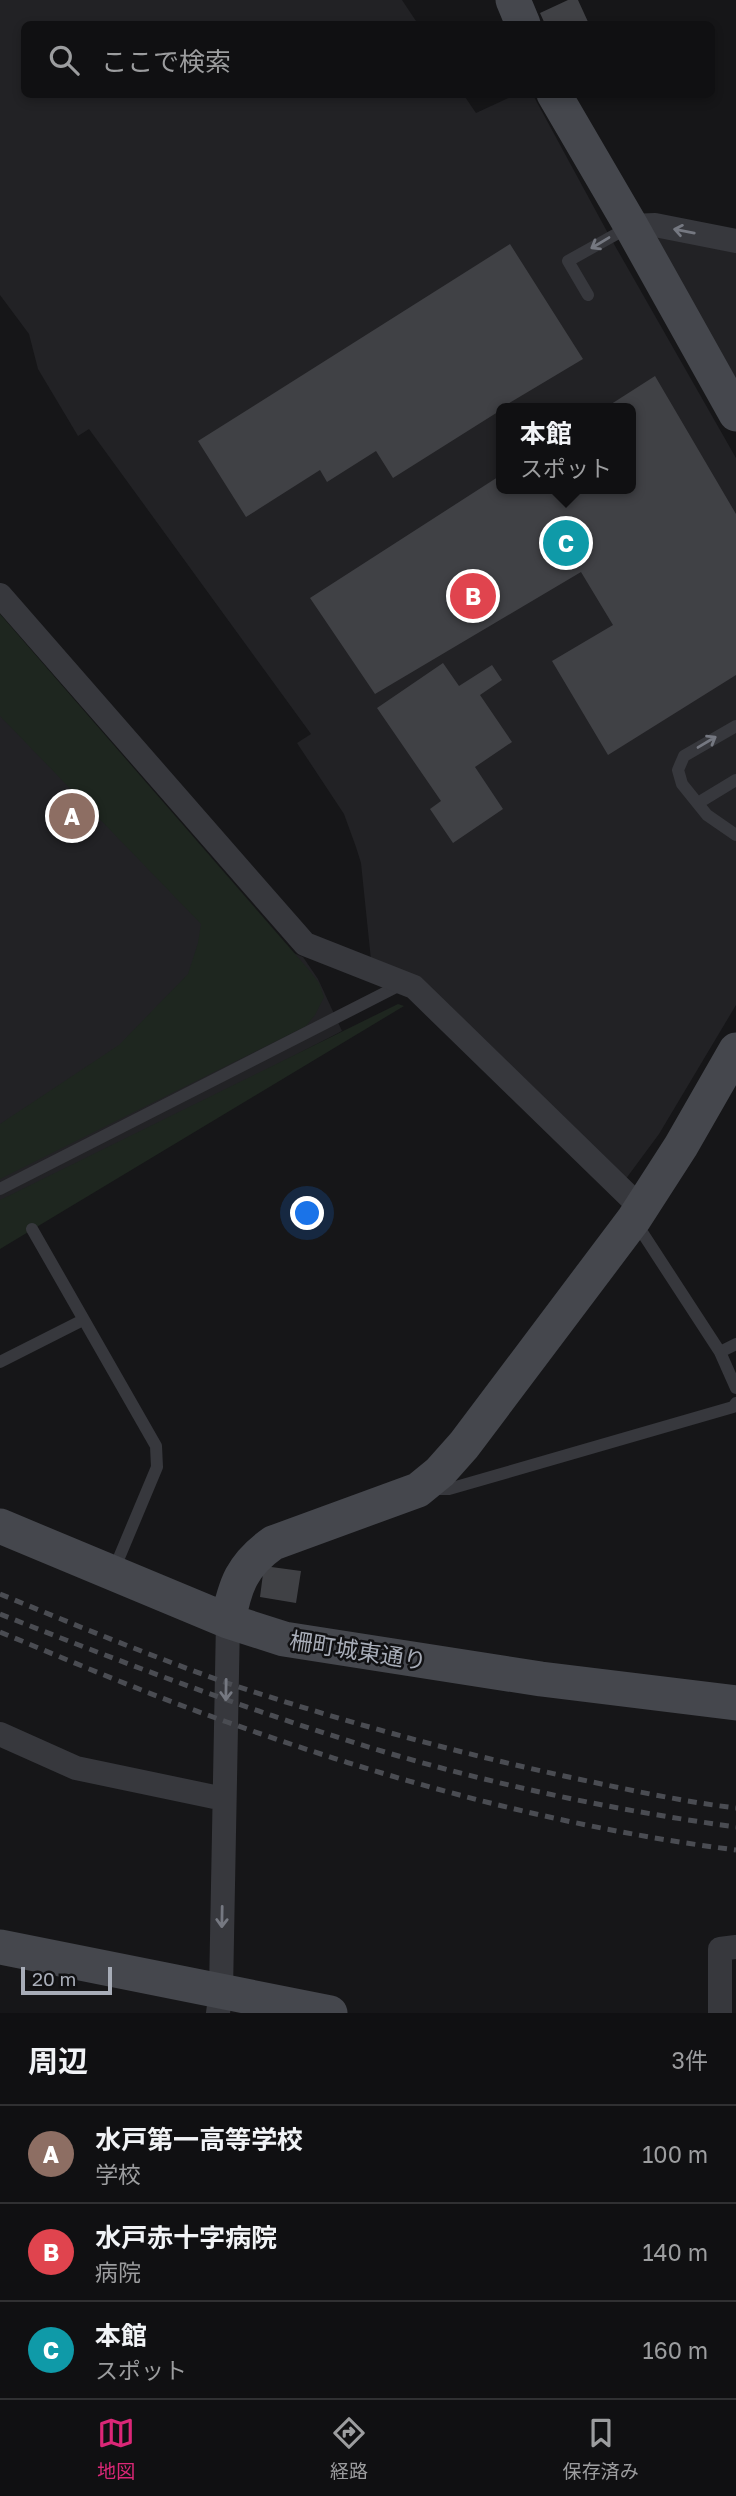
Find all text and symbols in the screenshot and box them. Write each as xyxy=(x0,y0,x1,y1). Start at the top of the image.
search box xyxy=(21,21,715,98)
icon: search xyxy=(45,41,83,79)
text: ここで検索 xyxy=(101,46,231,77)
one-way arrow xyxy=(673,223,696,237)
one-way arrow xyxy=(590,236,610,250)
popup xyxy=(496,403,636,494)
text: 本館 xyxy=(520,418,572,449)
text: スポット xyxy=(520,454,612,482)
pin: C xyxy=(543,517,589,569)
pin: B xyxy=(450,570,496,622)
one-way arrow xyxy=(697,734,717,748)
pin: A xyxy=(49,790,95,842)
your location xyxy=(290,1196,324,1230)
street label: 柵町城東通り xyxy=(288,1625,428,1675)
one-way arrow xyxy=(219,1678,233,1701)
one-way arrow xyxy=(215,1905,229,1928)
scale bar xyxy=(21,1964,112,1996)
text: 20 m xyxy=(32,1967,76,1990)
text: 周辺 xyxy=(28,2043,88,2079)
text: 3件 xyxy=(672,2046,708,2074)
text: 水戸第一高等学校 xyxy=(95,2124,303,2155)
text: A xyxy=(43,2140,59,2168)
text: 100 m xyxy=(642,2140,708,2168)
text: 学校 xyxy=(95,2160,141,2188)
text: 水戸赤十字病院 xyxy=(95,2222,277,2253)
text: B xyxy=(43,2238,59,2266)
text: 140 m xyxy=(642,2238,708,2266)
text: 病院 xyxy=(95,2258,141,2286)
text: 本館 xyxy=(95,2320,147,2351)
text: C xyxy=(43,2336,59,2364)
text: 160 m xyxy=(643,2336,708,2364)
text: スポット xyxy=(95,2356,187,2384)
tab: 地図 xyxy=(97,2414,135,2483)
tab: 経路 xyxy=(330,2414,368,2483)
tab: 保存済み xyxy=(563,2414,639,2483)

